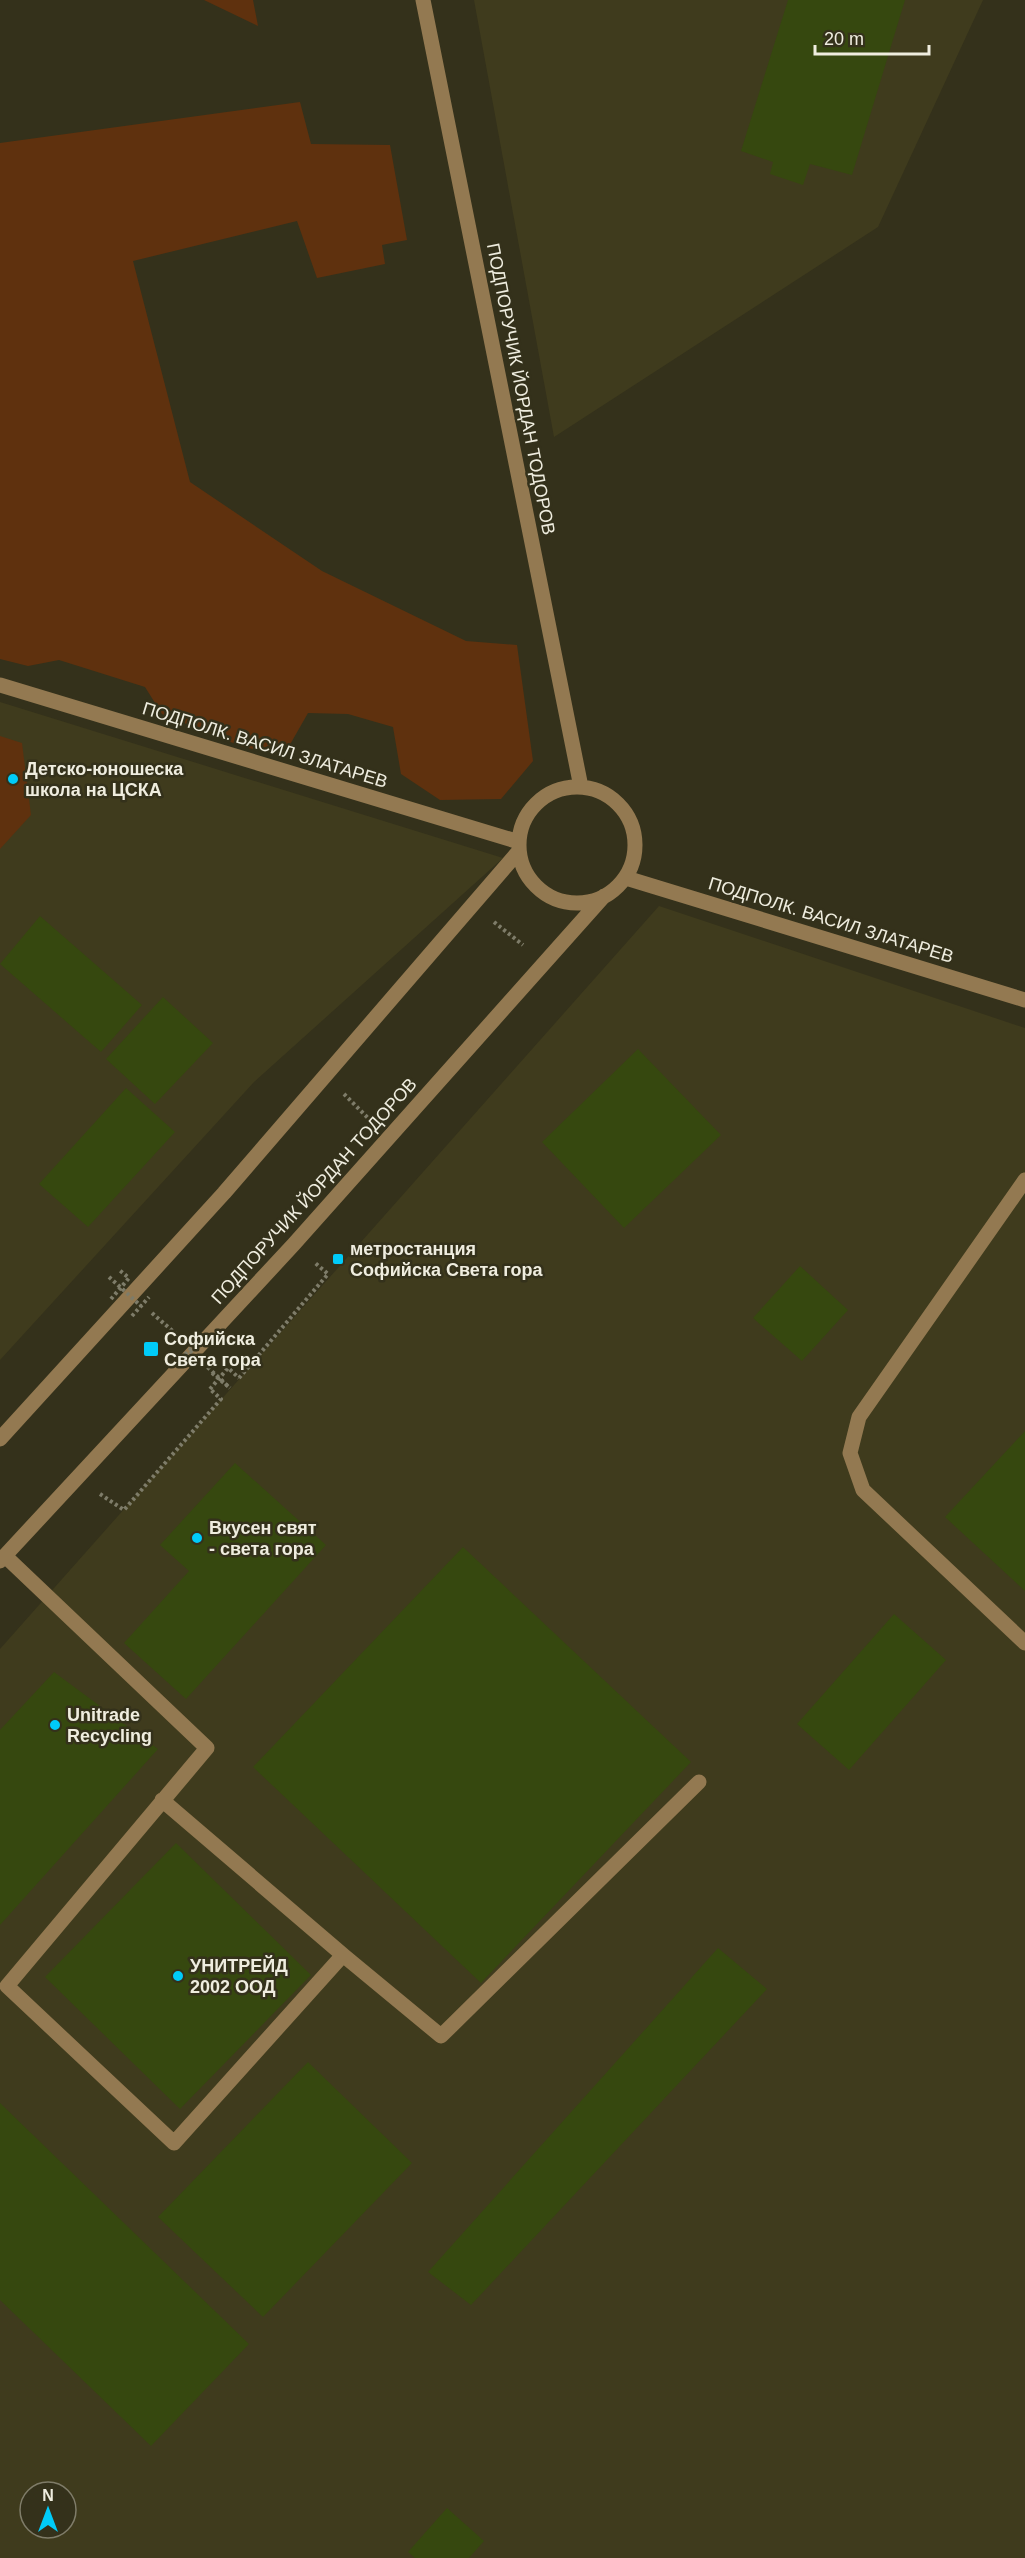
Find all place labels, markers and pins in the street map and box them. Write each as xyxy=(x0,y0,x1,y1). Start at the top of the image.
place label: Детско-юношеска школа на ЦСКА xyxy=(25,759,184,800)
marker: Детско-юношеска школа на ЦСКА xyxy=(6,772,20,786)
place label: метростанция Софийска Света гора xyxy=(350,1239,544,1280)
marker: метростанция Софийска Света гора xyxy=(331,1252,345,1266)
place label: Софийска Света гора xyxy=(164,1329,262,1370)
marker: Софийска Света гора xyxy=(142,1340,160,1358)
place label: Вкусен свят - света гора xyxy=(209,1518,317,1559)
marker: Вкусен свят - света гора xyxy=(190,1531,204,1545)
place label: Unitrade Recycling xyxy=(67,1705,152,1746)
marker: Unitrade Recycling xyxy=(48,1718,62,1732)
place label: УНИТРЕЙД 2002 ООД xyxy=(190,1955,288,1997)
marker: УНИТРЕЙД 2002 ООД xyxy=(171,1969,185,1983)

